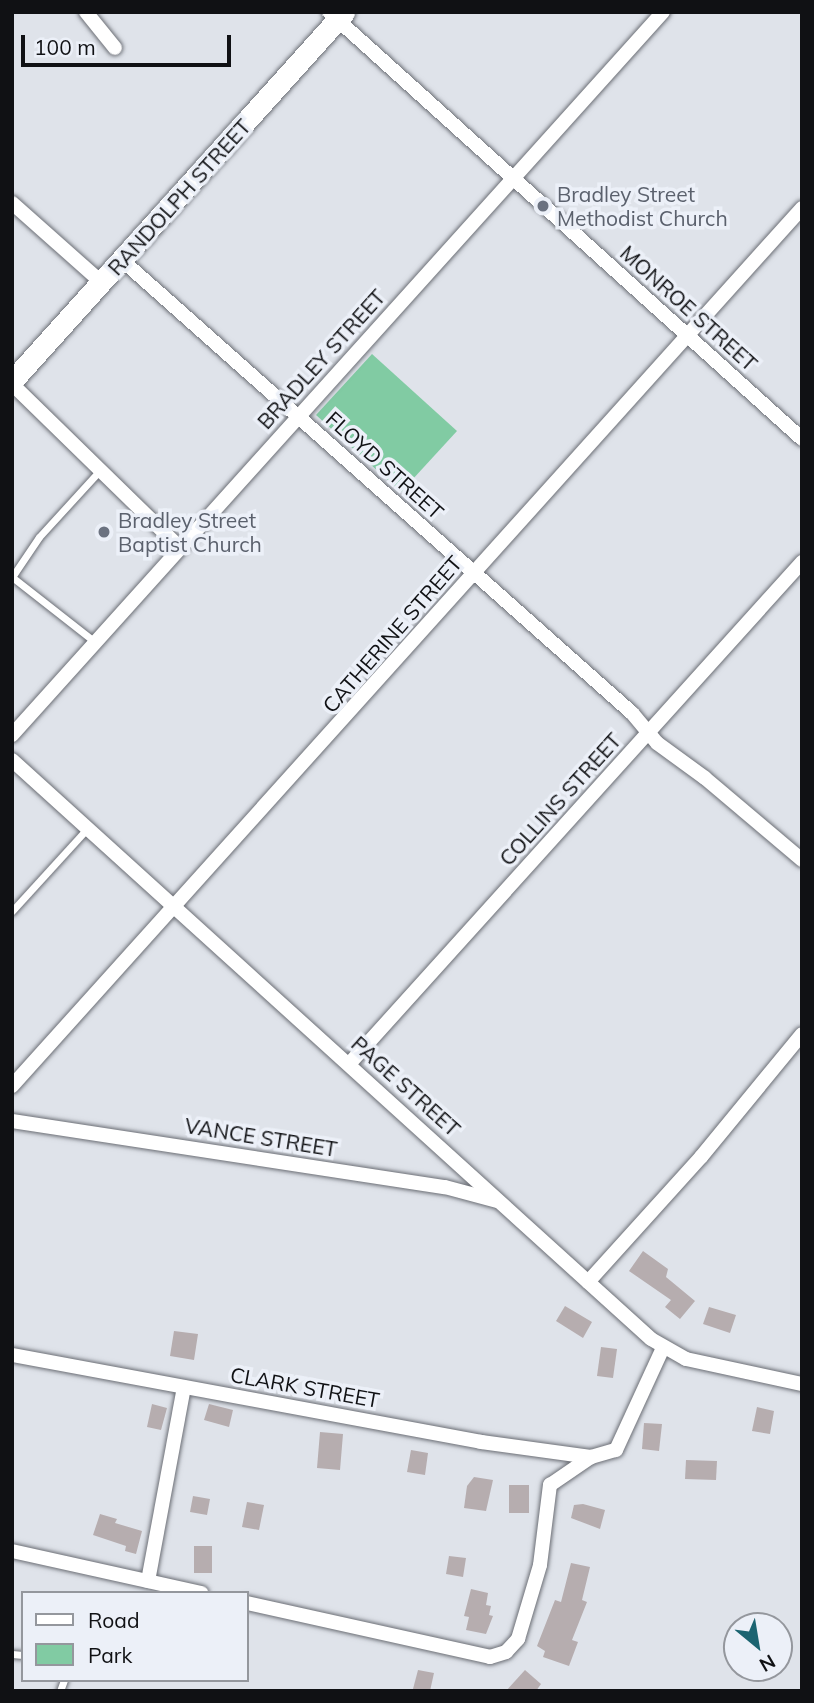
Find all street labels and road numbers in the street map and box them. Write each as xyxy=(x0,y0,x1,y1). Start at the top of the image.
street label: RANDOLPH STREET xyxy=(102,114,256,280)
street label: MONROE STREET xyxy=(615,240,763,376)
street label: BRADLEY STREET xyxy=(252,284,390,434)
street label: FLOYD STREET xyxy=(321,406,449,524)
street label: CATHERINE STREET xyxy=(317,550,467,718)
street label: COLLINS STREET xyxy=(494,727,626,871)
street label: PAGE STREET xyxy=(346,1031,466,1141)
street label: VANCE STREET xyxy=(183,1113,339,1161)
street label: CLARK STREET xyxy=(228,1361,382,1413)

